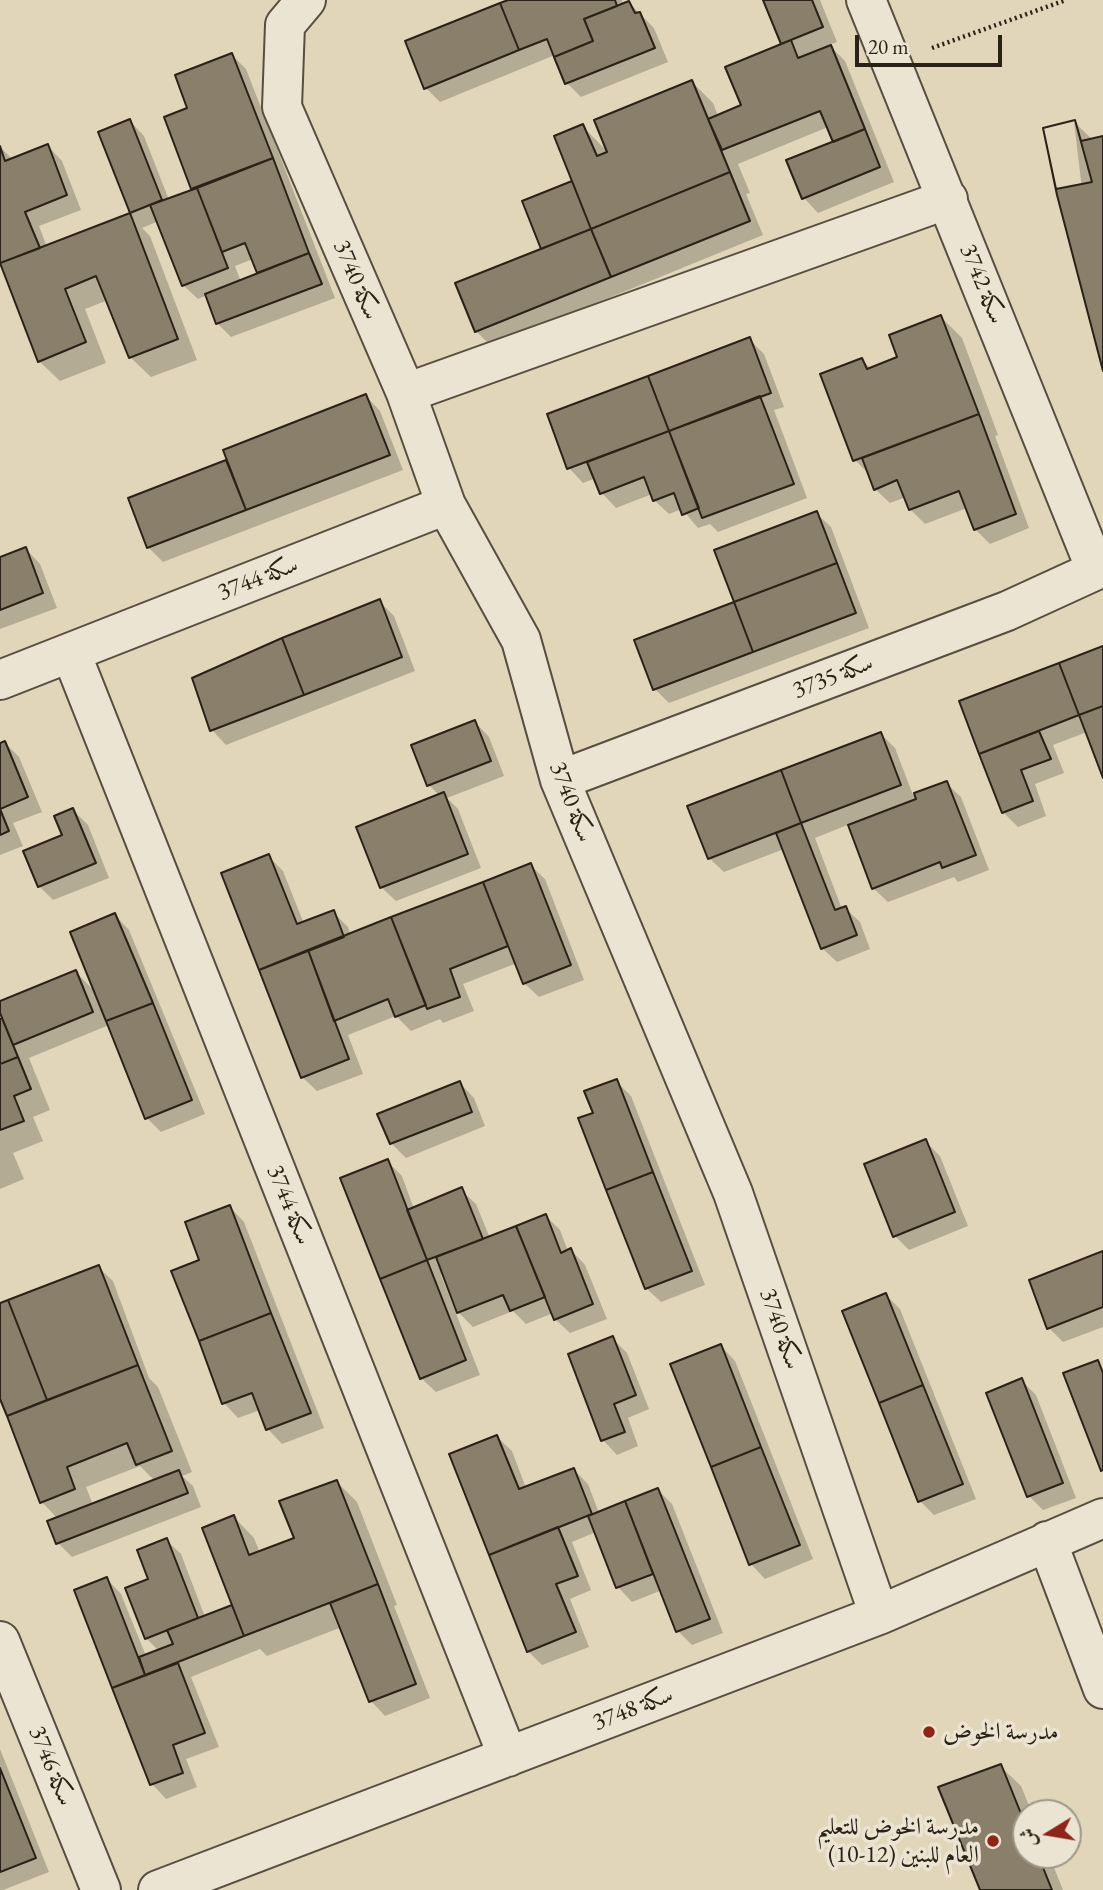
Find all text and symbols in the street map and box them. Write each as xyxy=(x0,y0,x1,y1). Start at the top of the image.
scale bar xyxy=(858,21,1005,65)
text: 20 m xyxy=(868,33,909,60)
street label: سكة 3740 xyxy=(326,236,386,324)
street label: سكة 3742 xyxy=(953,240,1011,328)
street label: سكة 3744 xyxy=(214,551,302,607)
street label: سكة 3735 xyxy=(789,649,877,705)
street label: سكة 3740 xyxy=(543,758,599,846)
street label: سكة 3744 xyxy=(260,1161,318,1249)
street label: سكة 3740 xyxy=(753,1285,807,1373)
street label: سكة 3748 xyxy=(589,1681,677,1737)
place label: مدرسة الخوض xyxy=(943,1718,1058,1746)
street label: سكة 3746 xyxy=(22,1722,80,1810)
marker: مدرسة الخوض xyxy=(921,1724,937,1740)
north arrow xyxy=(1012,1799,1082,1869)
place label: مدرسة الخوض للتعليم العام للبنين (12-10) xyxy=(817,1813,979,1869)
text: ش xyxy=(1014,1826,1042,1849)
marker: مدرسة الخوض للتعليم العام للبنين (12-10) xyxy=(985,1833,1001,1849)

